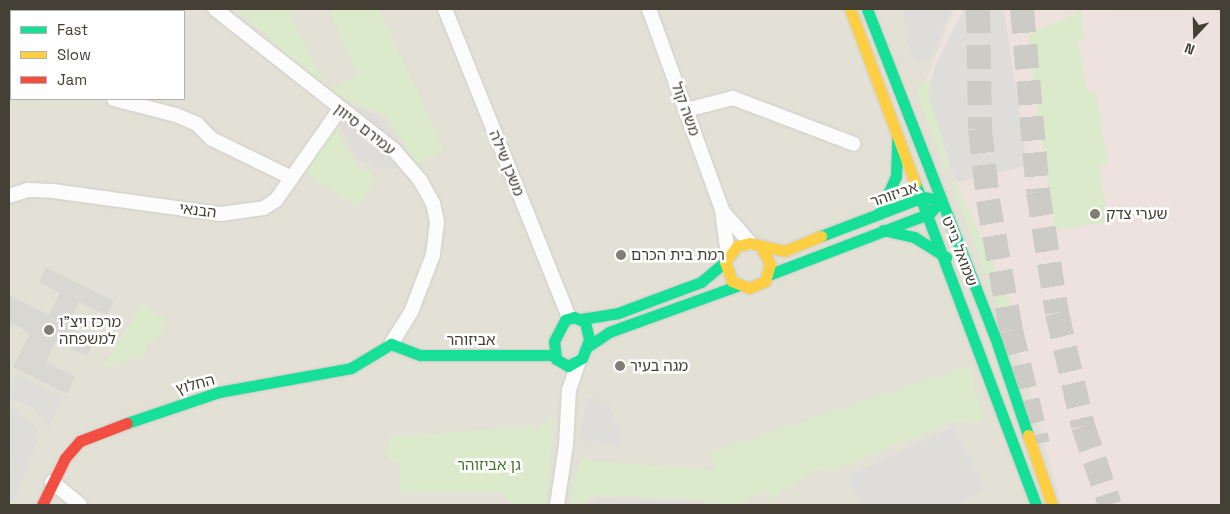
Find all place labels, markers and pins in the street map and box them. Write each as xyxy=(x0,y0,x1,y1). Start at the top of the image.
place label: שערי צדק xyxy=(1106,205,1168,223)
marker: שערי צדק xyxy=(1088,207,1102,221)
place label: רמת בית הכרם xyxy=(631,246,725,264)
marker: רמת בית הכרם xyxy=(615,249,627,261)
place label: מרכז ויצ"ו למשפחה xyxy=(59,312,121,347)
marker: מרכז ויצ"ו למשפחה xyxy=(43,324,55,336)
place label: מגה בעיר xyxy=(630,357,688,375)
marker: מגה בעיר xyxy=(614,360,626,372)

